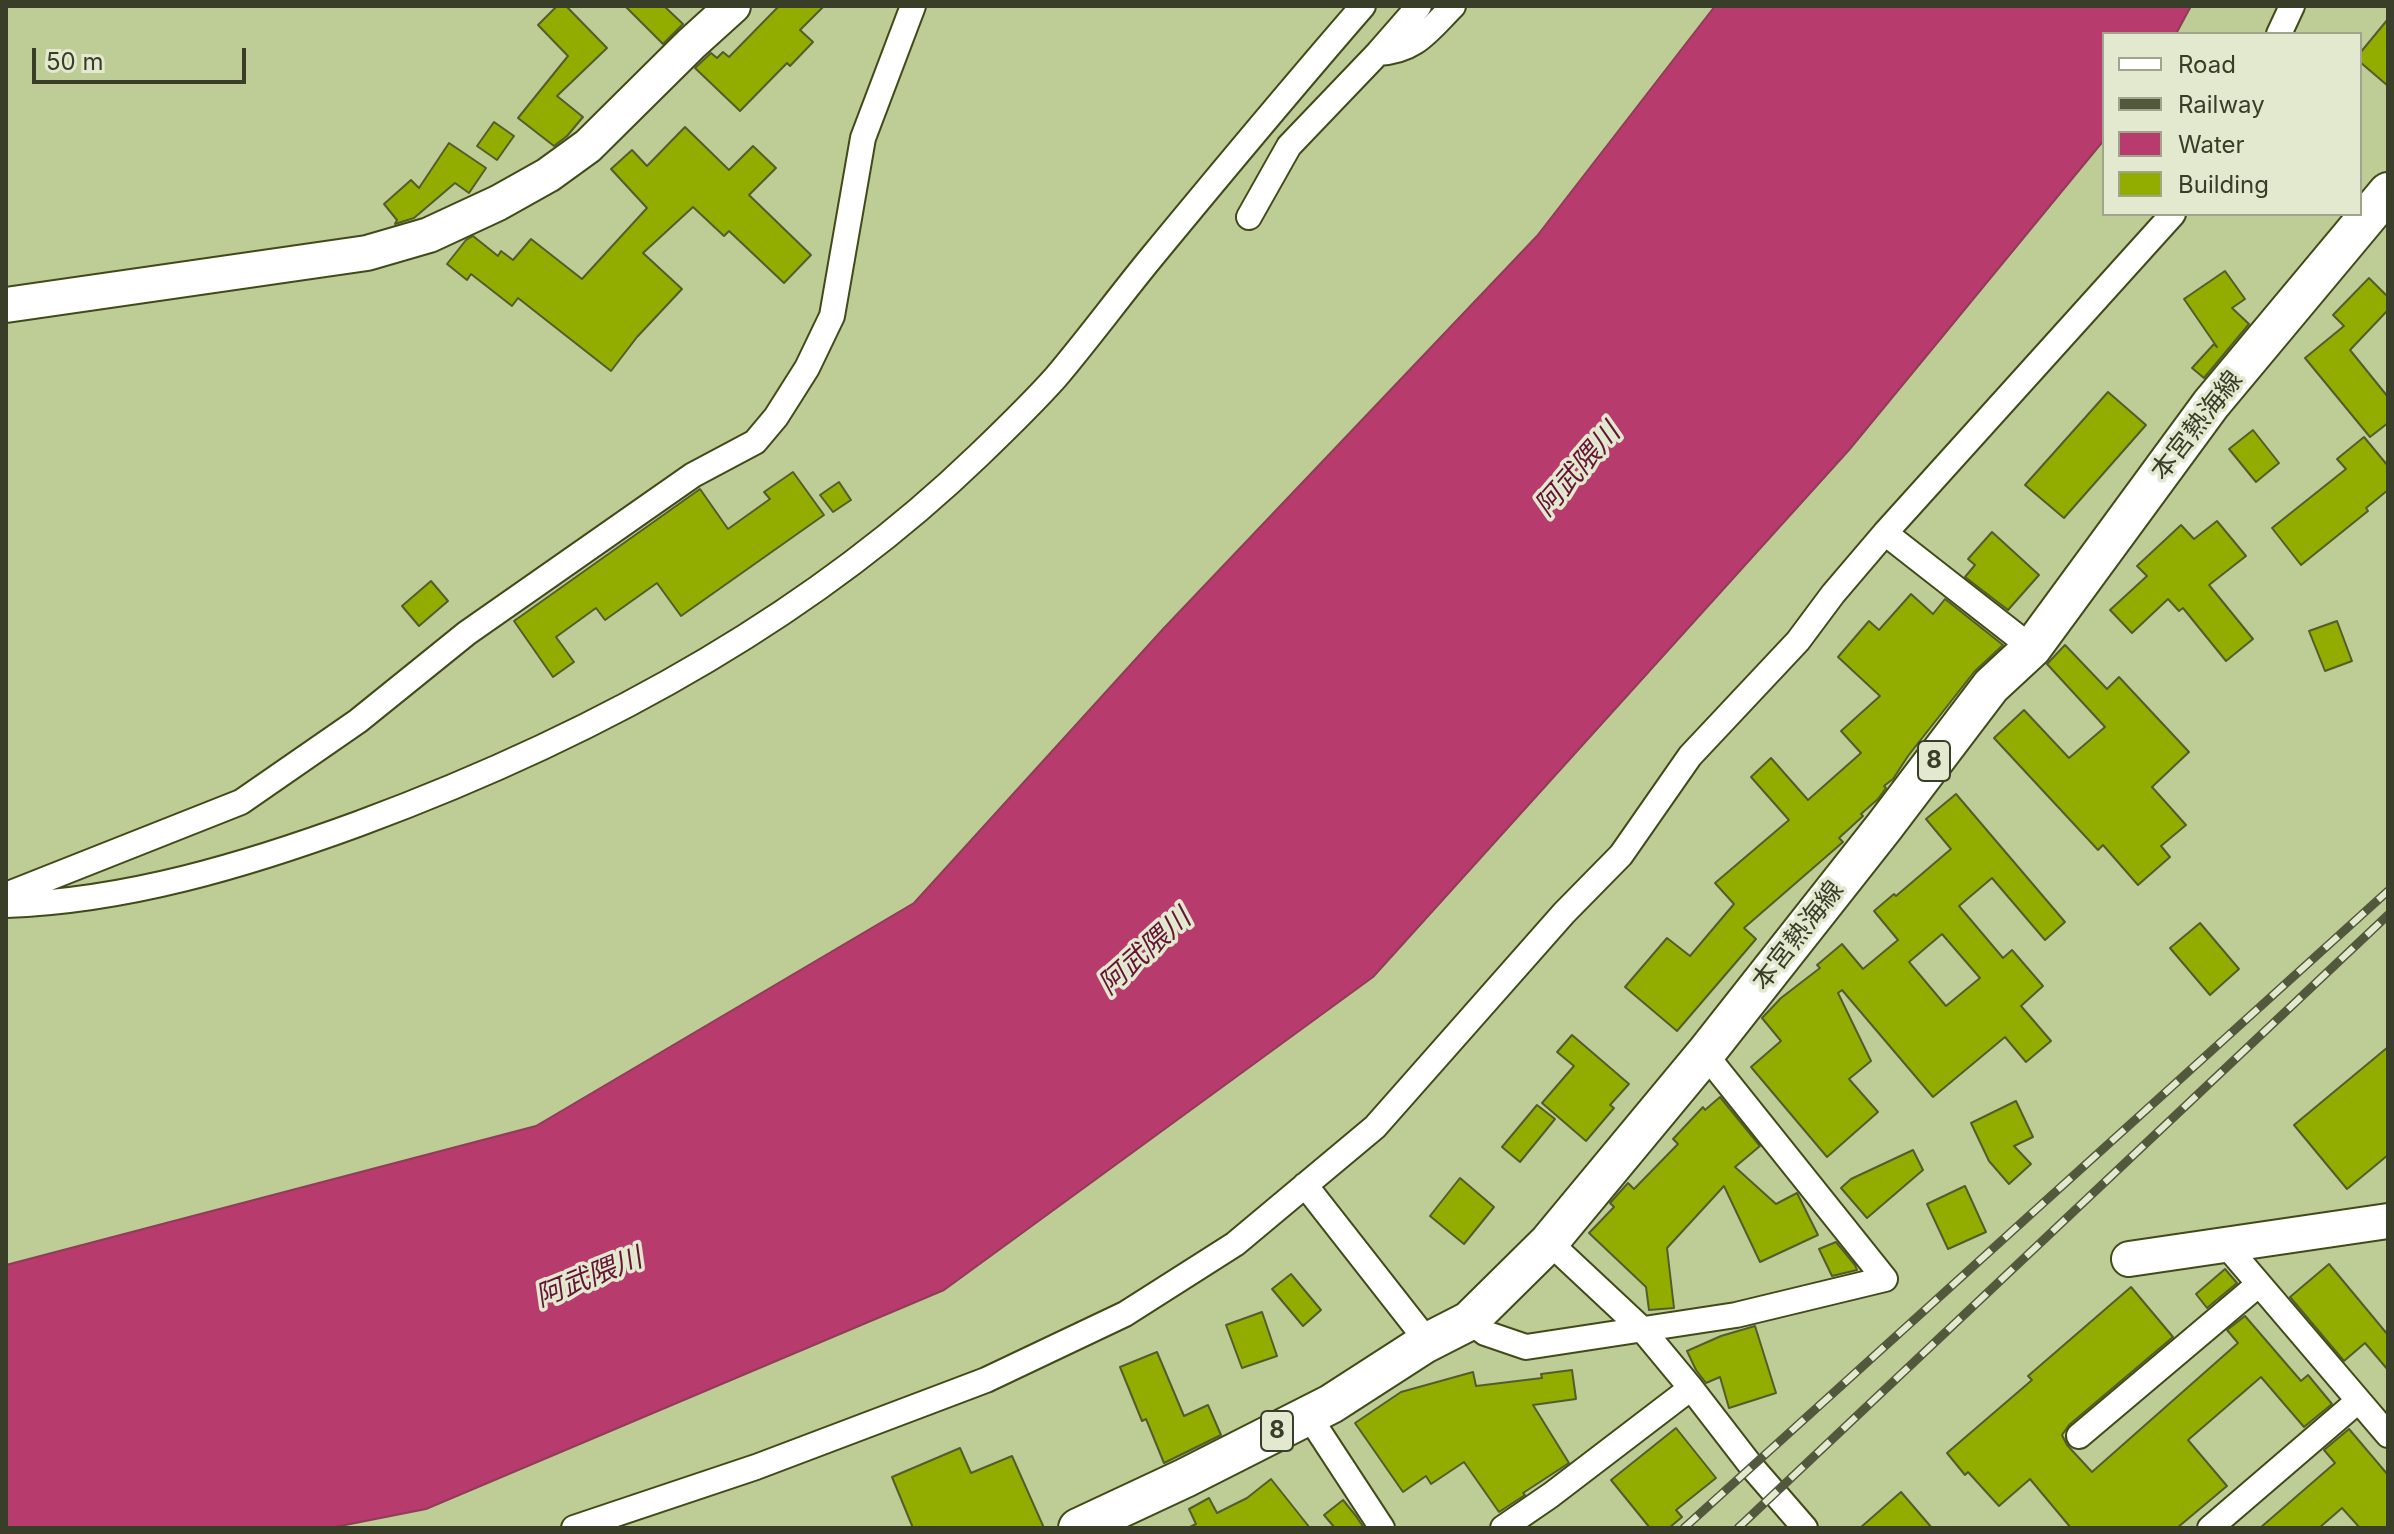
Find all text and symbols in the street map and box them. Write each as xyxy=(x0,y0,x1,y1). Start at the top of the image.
scale bar xyxy=(36,32,250,82)
legend xyxy=(2102,32,2362,216)
text: 50 m xyxy=(46,47,104,76)
text: Road xyxy=(2178,50,2236,79)
text: Railway xyxy=(2178,90,2265,119)
text: Water xyxy=(2178,130,2245,159)
text: Building xyxy=(2178,170,2269,199)
street label: 本宮熱海線 xyxy=(2145,365,2249,487)
water label: 阿武隈川 xyxy=(1529,417,1627,523)
road number: 8 xyxy=(1918,741,1950,781)
street label: 本宮熱海線 xyxy=(1746,875,1850,997)
water label: 阿武隈川 xyxy=(1092,902,1198,1002)
water label: 阿武隈川 xyxy=(531,1241,647,1315)
road number: 8 xyxy=(1261,1411,1293,1451)

